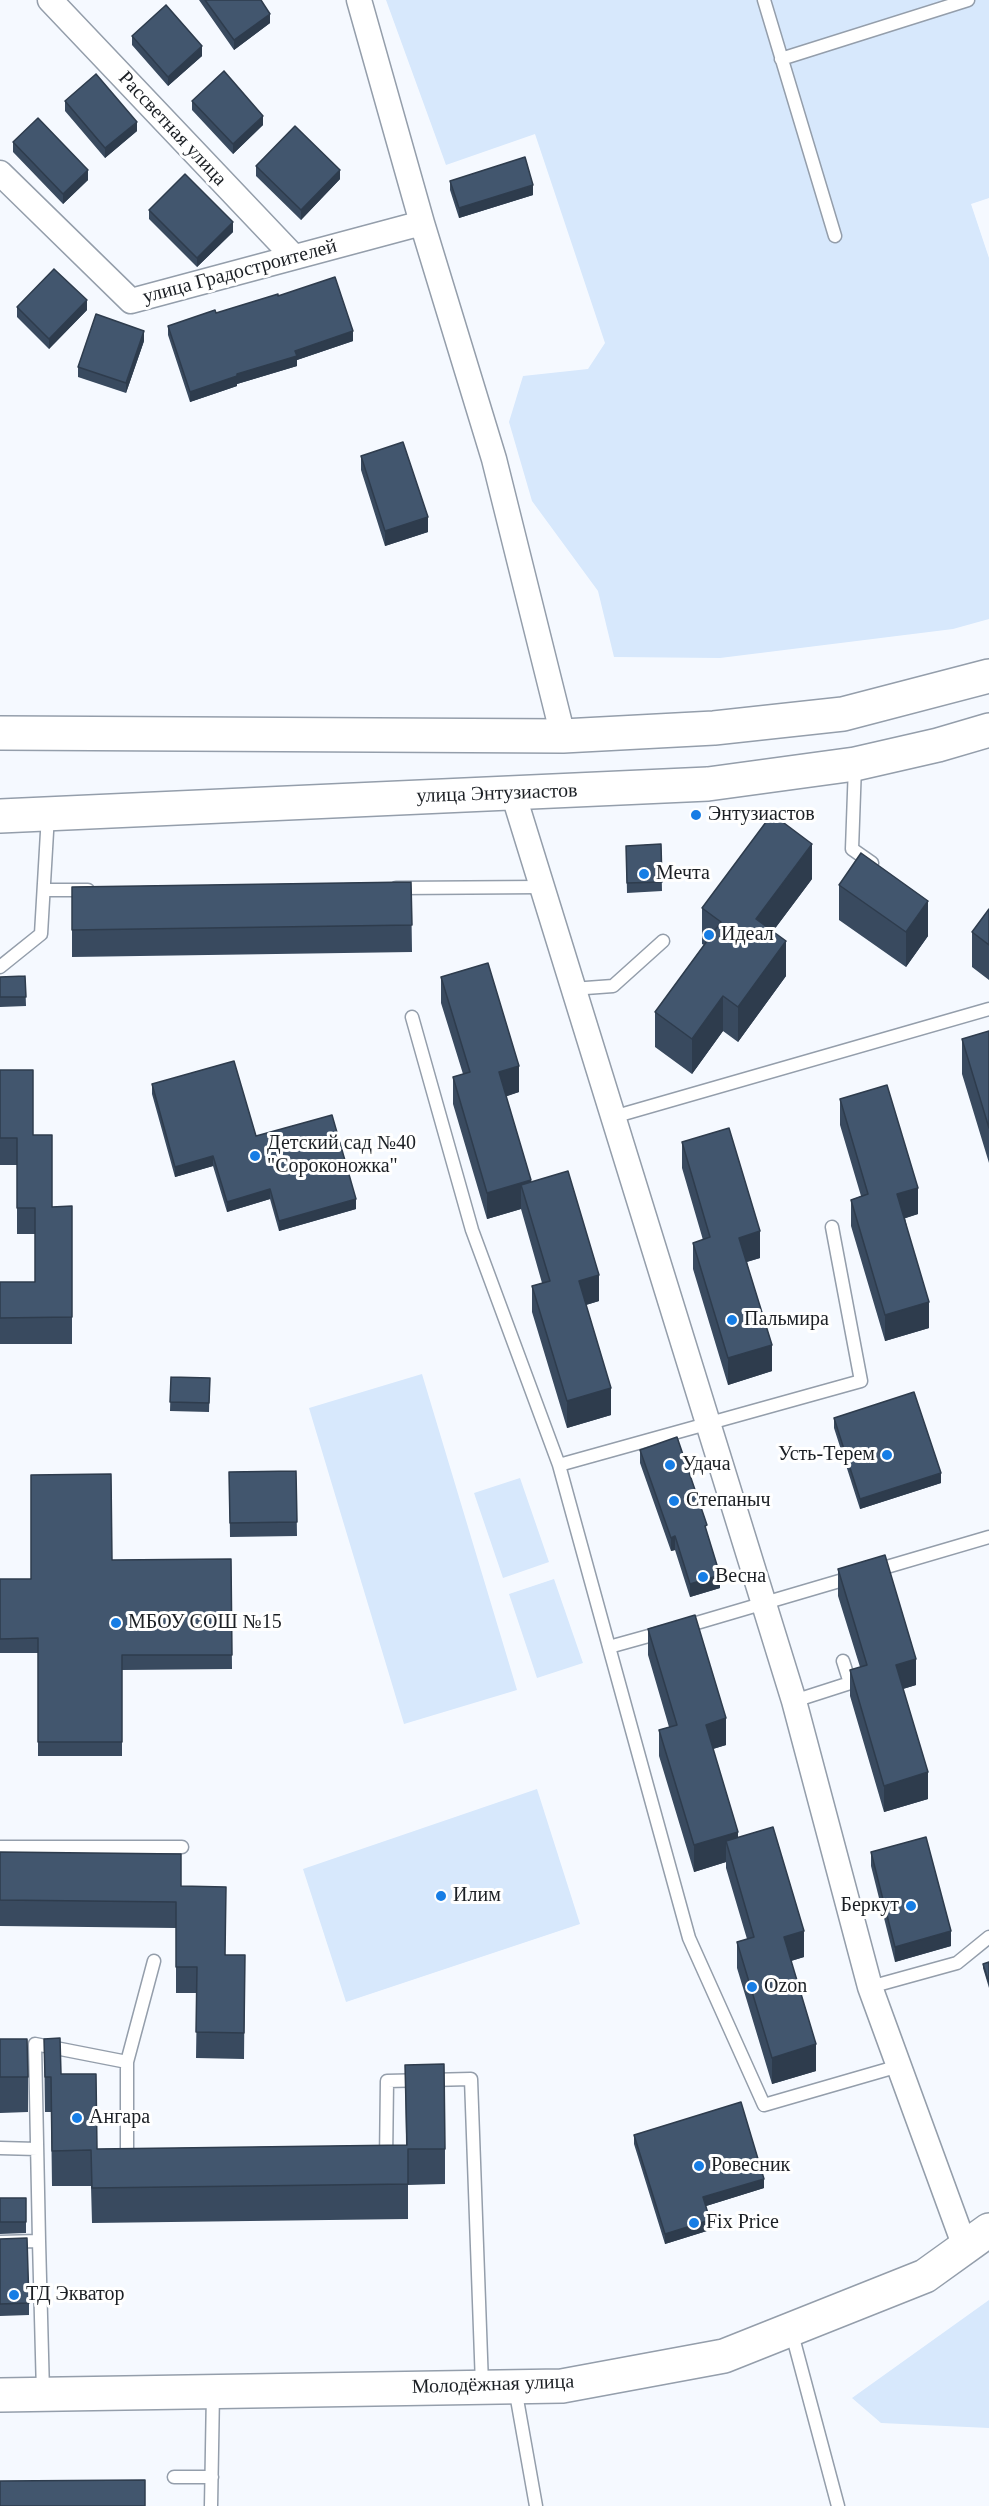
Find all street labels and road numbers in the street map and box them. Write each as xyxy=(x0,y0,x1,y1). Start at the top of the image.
street label: Рассветная улица xyxy=(113,67,231,191)
street label: улица Градостроителей xyxy=(140,235,340,309)
street label: улица Энтузиастов xyxy=(416,779,578,809)
street label: Молодёжная улица xyxy=(411,2370,575,2400)

